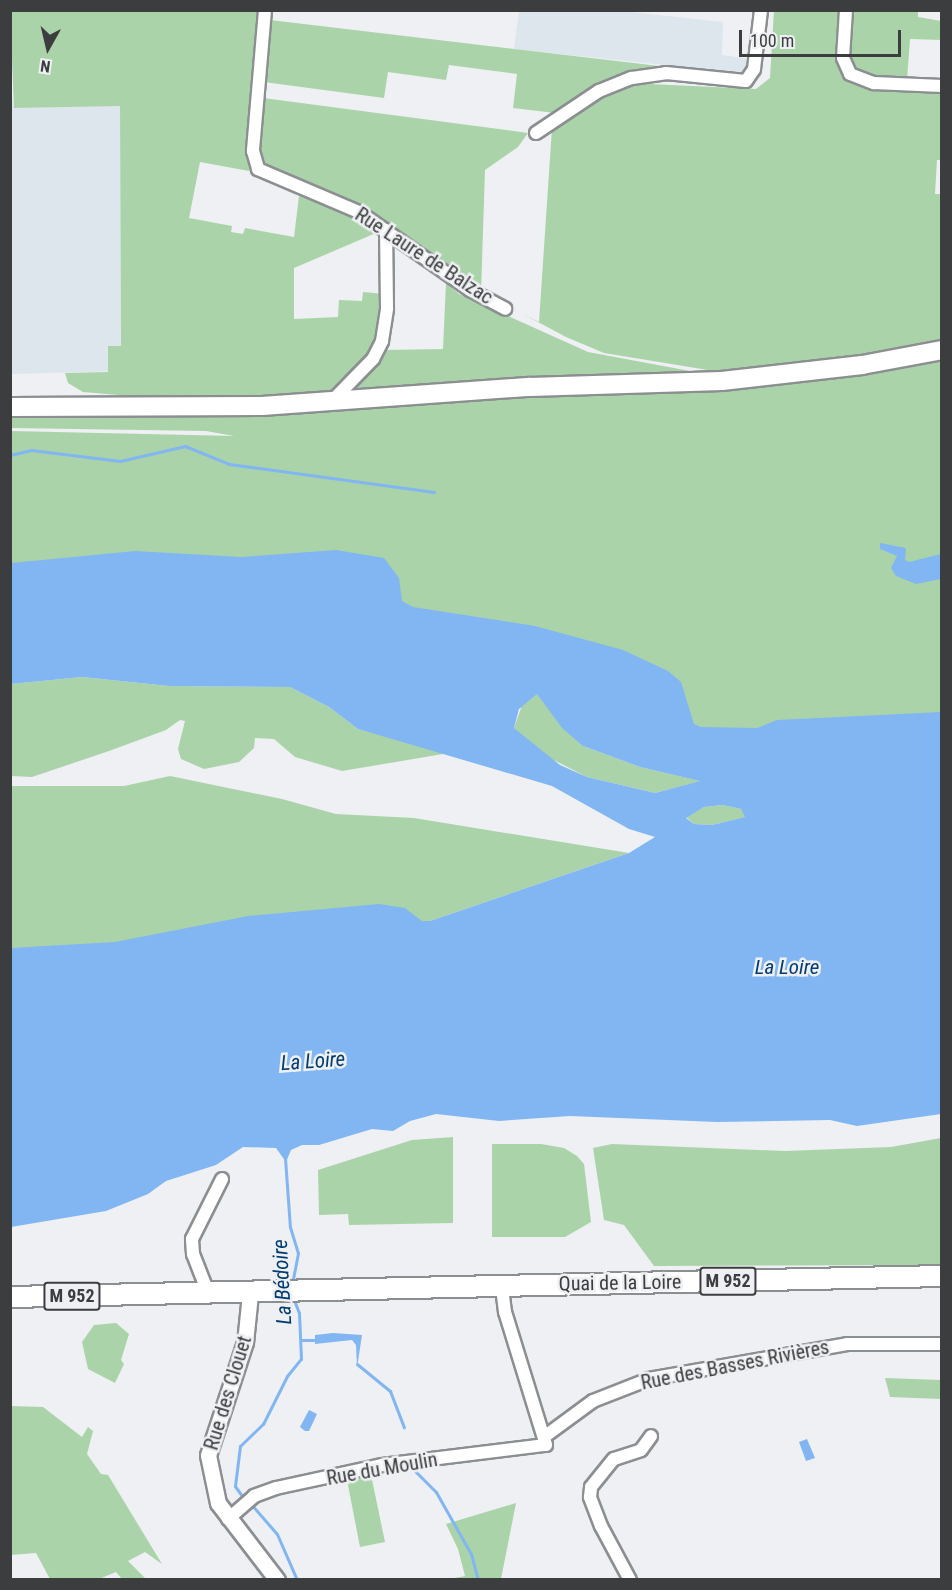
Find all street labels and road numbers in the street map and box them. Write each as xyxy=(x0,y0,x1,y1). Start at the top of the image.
street label: Rue Laure de Balzac xyxy=(351,203,497,309)
road number: M 952 xyxy=(698,1266,758,1296)
street label: Quai de la Loire xyxy=(559,1270,681,1296)
road number: M 952 xyxy=(42,1281,102,1311)
street label: Rue des Clouet xyxy=(199,1333,257,1453)
street label: Rue des Basses Rivières xyxy=(639,1335,831,1395)
street label: Rue du Moulin xyxy=(325,1447,439,1491)

